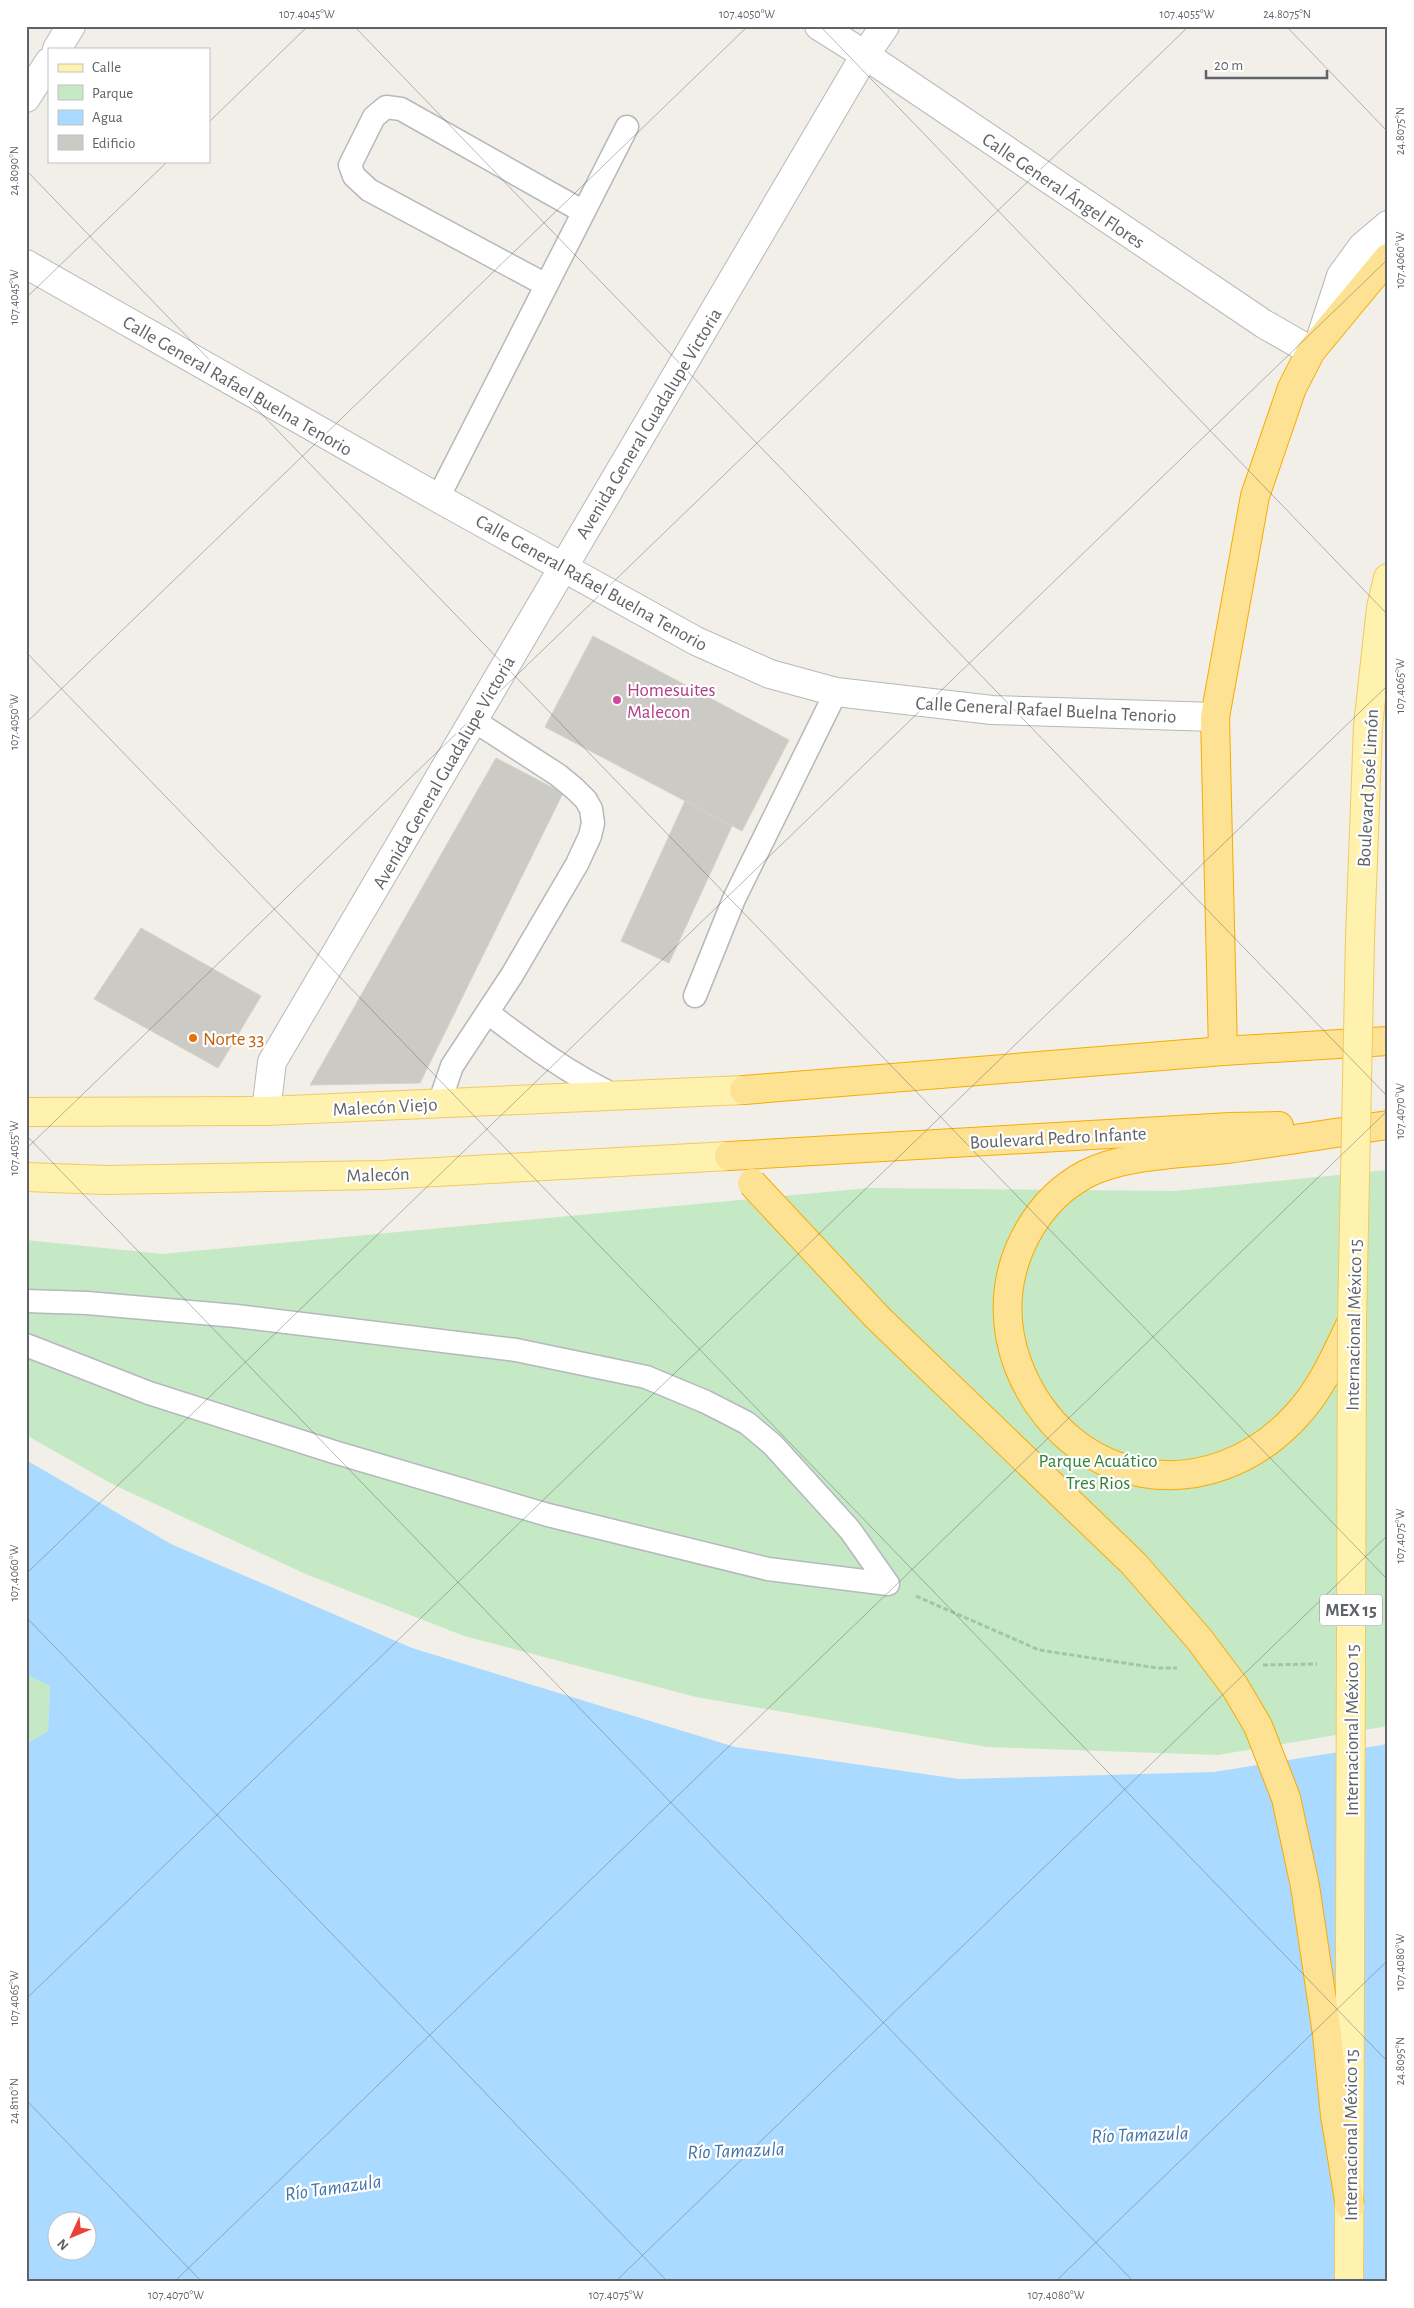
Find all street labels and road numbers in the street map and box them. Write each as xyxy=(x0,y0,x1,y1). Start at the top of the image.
street label: Calle General Ángel Flores xyxy=(979,128,1149,253)
street label: Avenida General Guadalupe Victoria xyxy=(573,305,726,542)
street label: Calle General Rafael Buelna Tenorio xyxy=(119,313,355,460)
street label: Calle General Rafael Buelna Tenorio xyxy=(472,512,710,655)
street label: Avenida General Guadalupe Victoria xyxy=(370,653,519,892)
street label: Calle General Rafael Buelna Tenorio xyxy=(915,694,1177,727)
street label: Boulevard José Limón xyxy=(1355,709,1382,868)
street label: Malecón Viejo xyxy=(332,1095,438,1120)
street label: Boulevard Pedro Infante xyxy=(969,1124,1147,1153)
street label: Malecón xyxy=(346,1165,410,1186)
street label: Internacional México 15 xyxy=(1344,1239,1365,1411)
road number: MEX 15 xyxy=(1320,1594,1382,1626)
street label: Internacional México 15 xyxy=(1343,1644,1362,1816)
street label: Internacional México 15 xyxy=(1342,2049,1361,2221)

